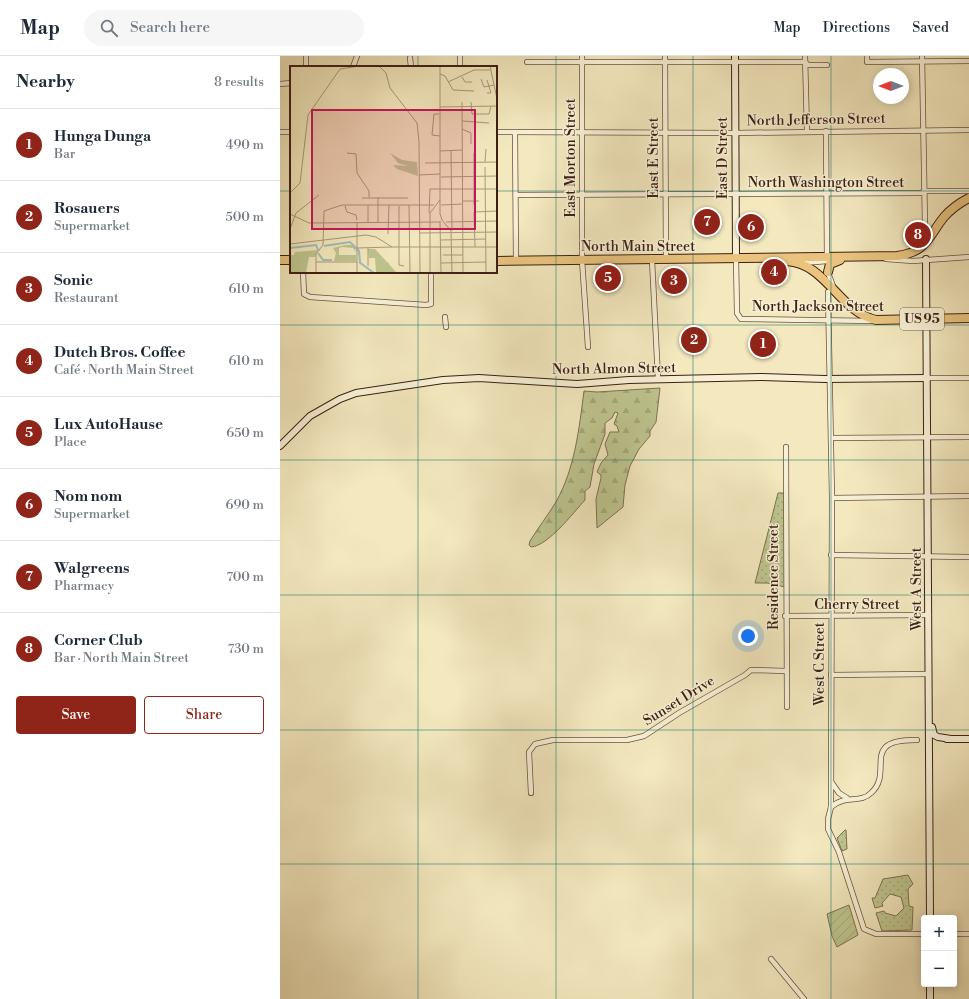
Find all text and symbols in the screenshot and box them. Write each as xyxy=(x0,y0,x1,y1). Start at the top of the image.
search box xyxy=(84,10,364,46)
text: Map xyxy=(20,16,60,40)
icon: search xyxy=(98,17,120,39)
text: Search here xyxy=(130,18,210,37)
text: Map xyxy=(773,19,801,37)
text: Directions xyxy=(823,19,890,37)
text: Saved xyxy=(912,19,949,37)
inset map xyxy=(290,66,497,273)
north arrow xyxy=(873,68,909,104)
text: Nearby xyxy=(16,71,75,93)
text: 8 results xyxy=(214,74,264,90)
street label: East Morton Street xyxy=(562,98,580,218)
street label: North Jefferson Street xyxy=(746,110,886,130)
street label: East E Street xyxy=(645,117,663,199)
street label: East D Street xyxy=(714,117,732,199)
text: Hunga Dunga xyxy=(54,127,151,146)
text: 1 xyxy=(26,137,32,153)
text: 490 m xyxy=(226,137,264,153)
text: Bar xyxy=(54,146,75,162)
street label: North Washington Street xyxy=(748,174,904,192)
text: Rosauers xyxy=(54,199,120,218)
pin: 7 xyxy=(694,207,720,237)
text: 2 xyxy=(25,209,33,225)
text: 500 m xyxy=(226,209,264,225)
pin: 6 xyxy=(738,212,764,242)
text: Supermarket xyxy=(54,218,130,234)
pin: 8 xyxy=(905,220,931,250)
street label: North Main Street xyxy=(581,238,695,256)
pin: 4 xyxy=(761,257,787,287)
pin: 5 xyxy=(595,263,621,293)
pin: 3 xyxy=(661,266,687,296)
text: Sonic xyxy=(54,271,93,290)
text: 3 xyxy=(25,281,33,297)
text: 610 m xyxy=(229,281,264,297)
text: Restaurant xyxy=(54,290,119,306)
street label: North Jackson Street xyxy=(752,298,884,316)
road number: US 95 xyxy=(900,308,944,330)
pin: 2 xyxy=(681,325,707,355)
pin: 1 xyxy=(750,329,776,359)
text: Dutch Bros. Coffee xyxy=(54,343,185,362)
text: 4 xyxy=(25,353,33,369)
text: 610 m xyxy=(229,353,264,369)
street label: North Almon Street xyxy=(552,359,676,379)
text: Café · North Main Street xyxy=(54,362,194,378)
text: Lux AutoHause xyxy=(54,415,163,434)
text: 5 xyxy=(25,425,33,441)
text: 650 m xyxy=(226,425,264,441)
text: Place xyxy=(54,434,86,450)
text: Nom nom xyxy=(54,487,122,506)
text: 6 xyxy=(25,497,33,513)
text: 690 m xyxy=(226,497,264,513)
text: Supermarket xyxy=(54,506,130,522)
street label: Residence Street xyxy=(765,524,783,630)
street label: West A Street xyxy=(908,547,926,632)
text: Walgreens xyxy=(54,559,130,578)
text: 7 xyxy=(25,569,33,585)
text: 700 m xyxy=(226,569,264,585)
text: Pharmacy xyxy=(54,578,114,594)
street label: Cherry Street xyxy=(814,596,900,614)
street label: West C Street xyxy=(811,622,829,707)
your location xyxy=(738,626,758,646)
text: Corner Club xyxy=(54,631,143,650)
text: 8 xyxy=(25,641,33,657)
text: 730 m xyxy=(228,641,264,657)
text: Bar · North Main Street xyxy=(54,650,189,666)
street label: Sunset Drive xyxy=(640,672,718,730)
button: Save xyxy=(16,696,136,734)
button: Share xyxy=(144,696,264,734)
map controls xyxy=(921,915,957,987)
button: + xyxy=(921,915,957,951)
button: − xyxy=(921,951,957,987)

